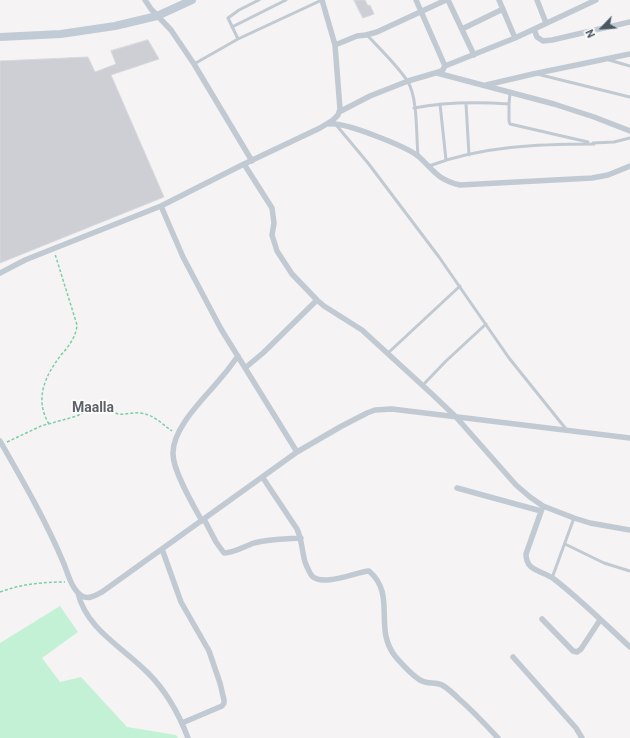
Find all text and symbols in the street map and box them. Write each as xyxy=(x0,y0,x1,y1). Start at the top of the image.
north arrow xyxy=(582,8,622,48)
text: N xyxy=(583,27,598,40)
district label: Maalla xyxy=(72,400,114,416)

